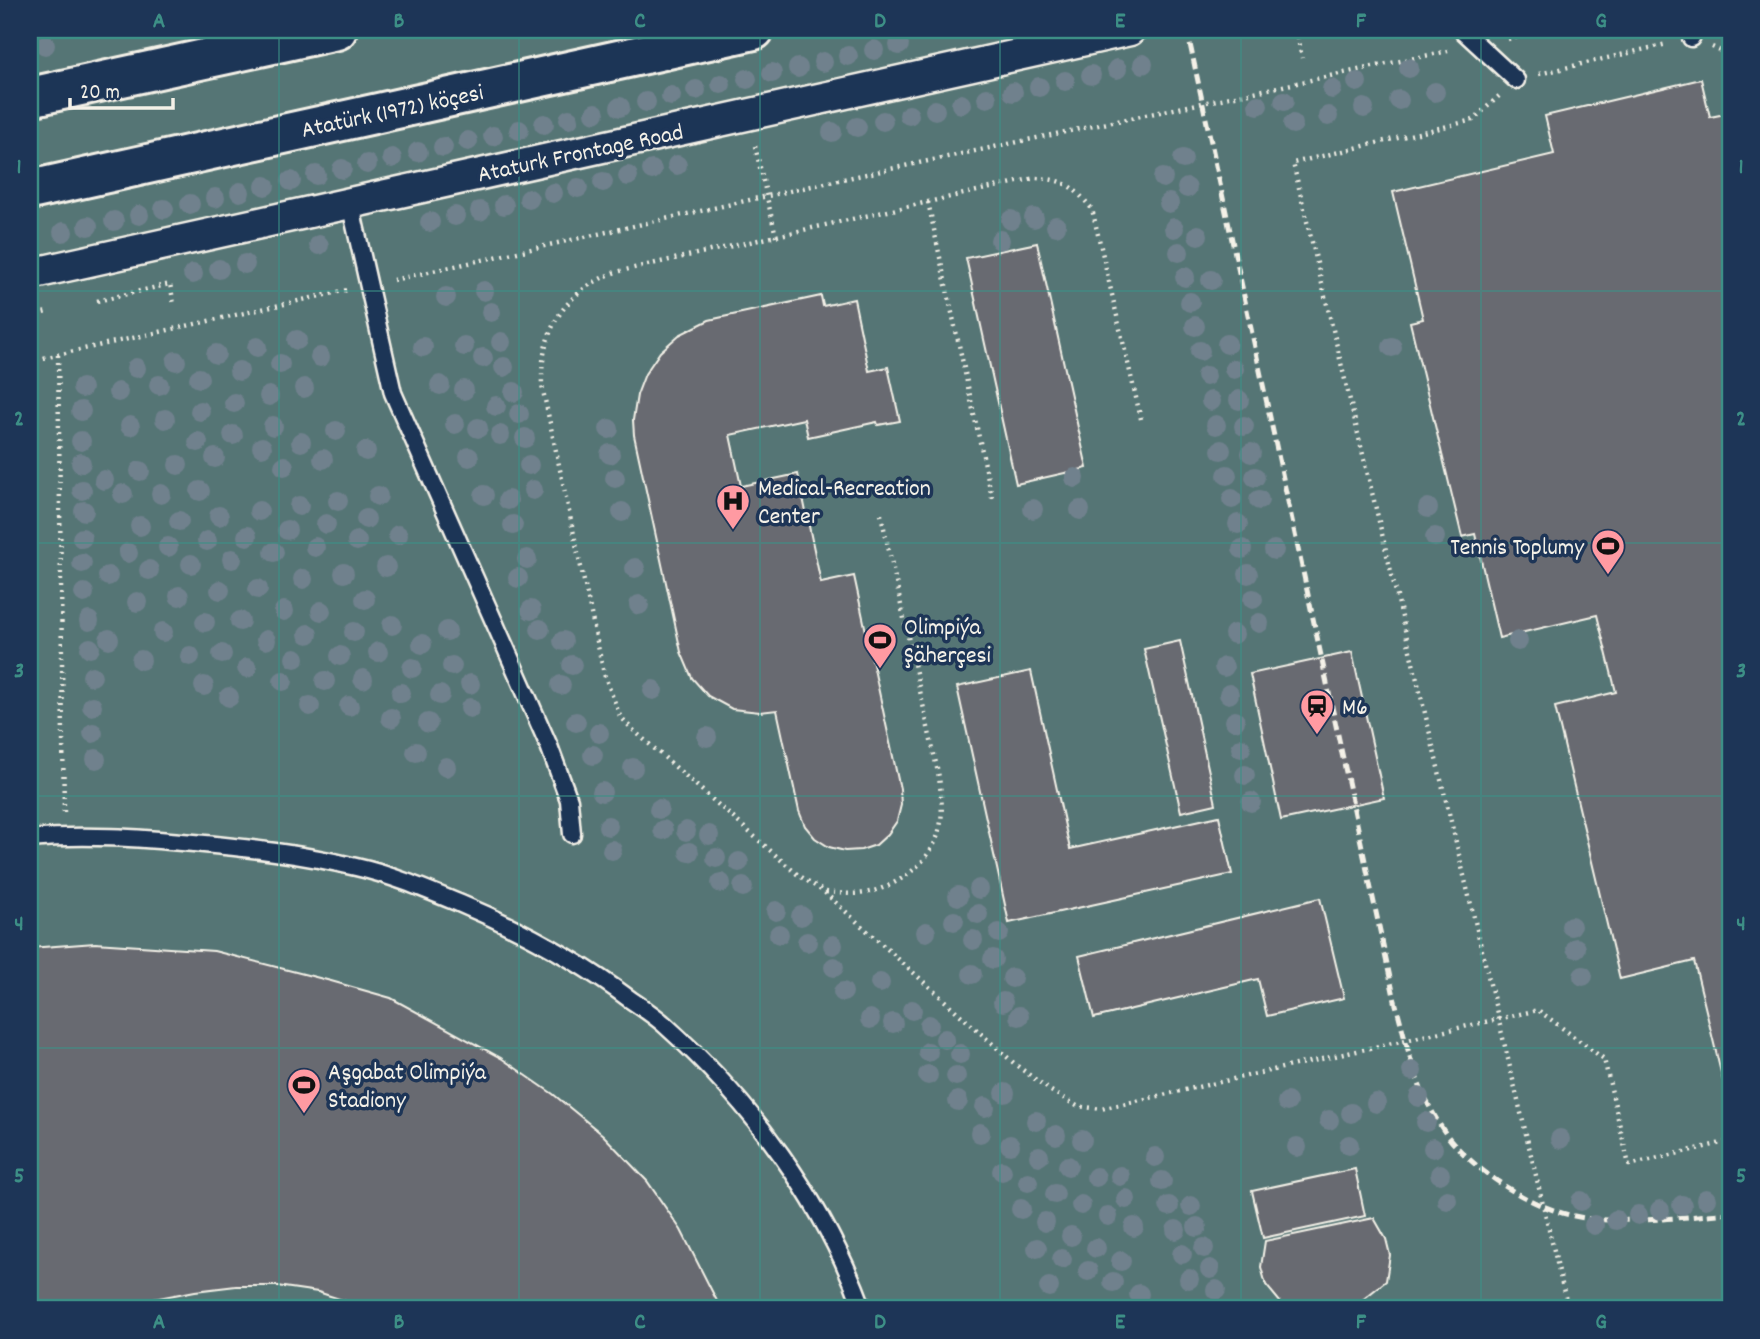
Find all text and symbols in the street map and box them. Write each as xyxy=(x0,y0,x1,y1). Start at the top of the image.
text: A xyxy=(153,6,165,39)
text: B xyxy=(394,6,405,39)
text: C xyxy=(634,6,646,39)
text: D xyxy=(874,6,886,39)
text: E xyxy=(1115,6,1126,39)
text: F xyxy=(1356,6,1367,39)
text: G xyxy=(1595,6,1607,39)
scale bar xyxy=(70,66,173,110)
street label: Atatürk (1972) köçesi xyxy=(298,77,487,149)
text: 20 m xyxy=(80,79,120,109)
street label: Ataturk Frontage Road xyxy=(475,117,687,193)
text: 1 xyxy=(16,152,22,185)
text: 1 xyxy=(1738,152,1744,185)
text: 2 xyxy=(14,404,24,437)
text: 2 xyxy=(1736,404,1746,437)
place label: Medical-Recreation Center xyxy=(758,473,931,535)
hospital icon: Medical-Recreation Center xyxy=(714,482,752,531)
sports icon: Tennis Toplumy xyxy=(1589,527,1627,576)
place label: Tennis Toplumy xyxy=(1450,532,1585,566)
place label: Olimpiýa Şäherçesi xyxy=(904,612,991,674)
sports icon: Olimpiýa Şäherçesi xyxy=(861,621,899,670)
text: 3 xyxy=(14,656,24,689)
text: 3 xyxy=(1736,656,1746,689)
station icon: M6 xyxy=(1298,687,1336,736)
place label: M6 xyxy=(1342,692,1368,726)
text: 4 xyxy=(14,909,24,942)
text: 4 xyxy=(1736,909,1746,942)
place label: Aşgabat Olimpiýa Stadiony xyxy=(328,1057,487,1119)
sports icon: Aşgabat Olimpiýa Stadiony xyxy=(285,1066,323,1115)
text: 5 xyxy=(14,1161,24,1194)
text: 5 xyxy=(1736,1161,1746,1194)
text: A xyxy=(153,1307,165,1339)
text: B xyxy=(394,1307,405,1339)
text: C xyxy=(634,1307,646,1339)
text: D xyxy=(874,1307,886,1339)
text: E xyxy=(1115,1307,1126,1339)
text: F xyxy=(1356,1307,1367,1339)
text: G xyxy=(1595,1307,1607,1339)

